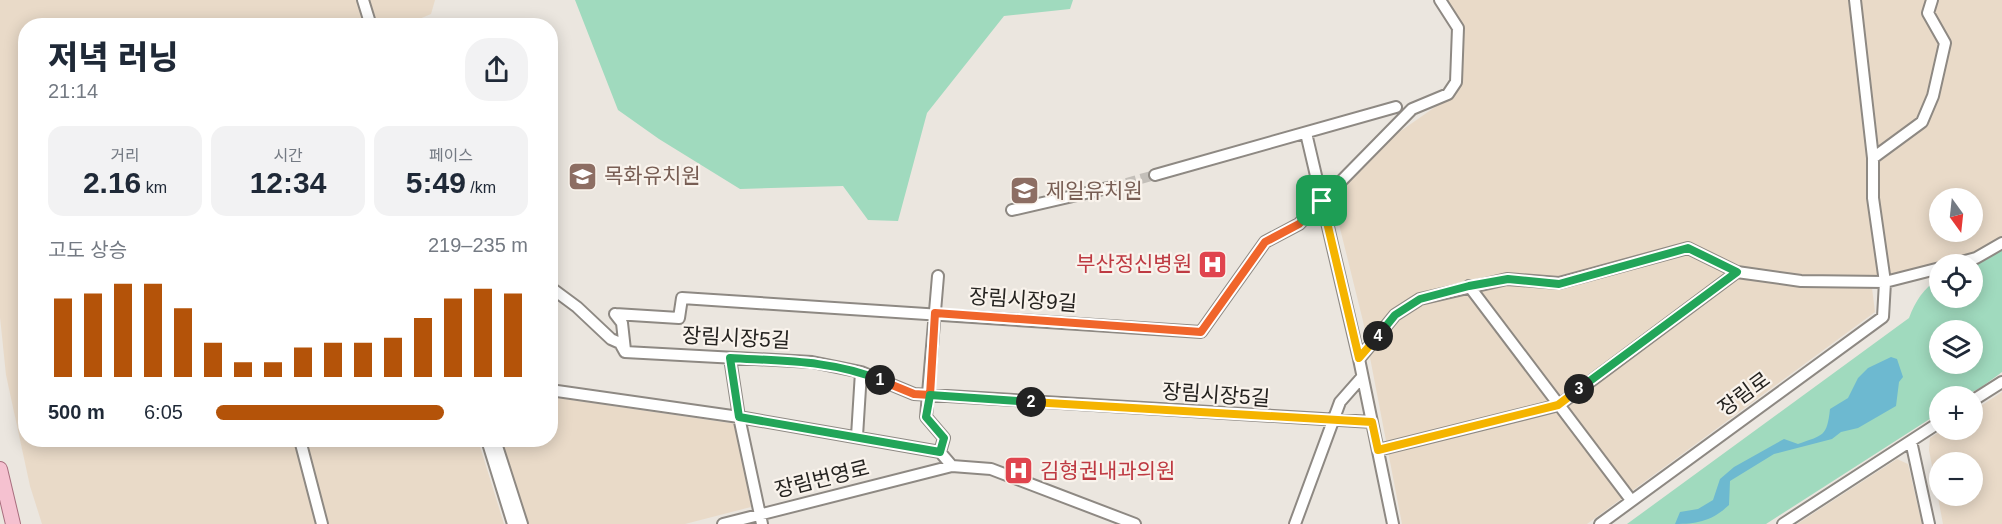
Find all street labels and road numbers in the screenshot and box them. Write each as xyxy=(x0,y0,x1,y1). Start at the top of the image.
street label: 장림시장9길 xyxy=(968,284,1078,315)
street label: 장림시장5길 xyxy=(681,323,791,352)
street label: 장림로 xyxy=(1713,367,1774,420)
street label: 장림시장5길 xyxy=(1161,379,1271,410)
street label: 장림번영로 xyxy=(772,456,872,501)

